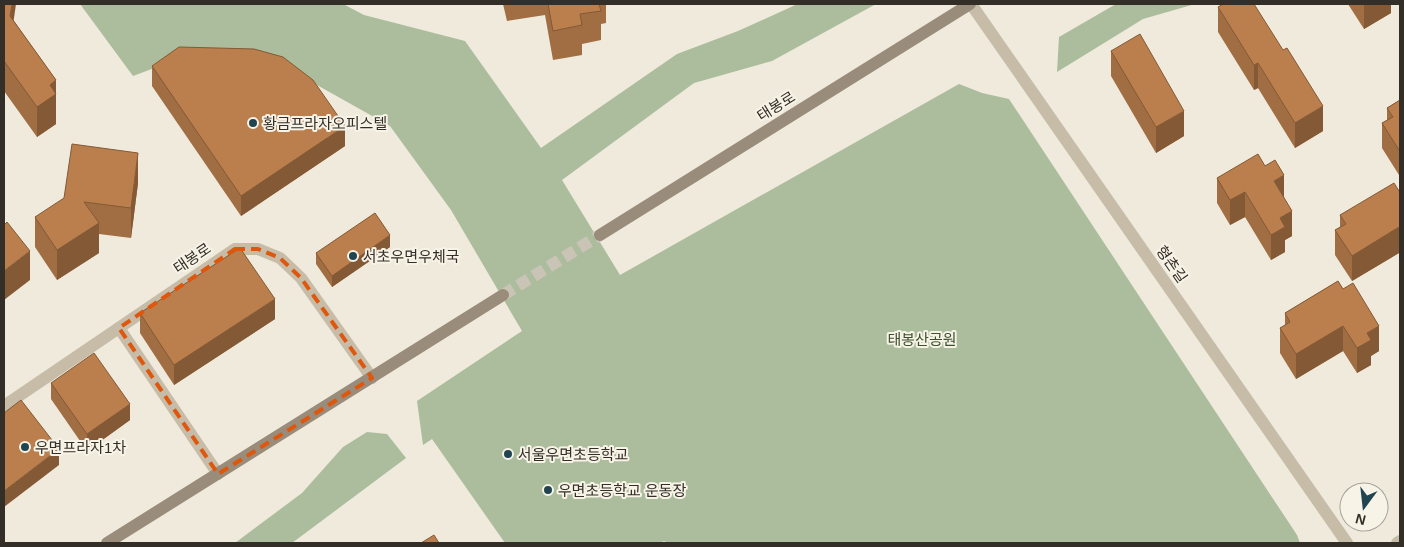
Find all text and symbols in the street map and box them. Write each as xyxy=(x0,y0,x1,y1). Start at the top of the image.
street label: 태봉로 xyxy=(754,88,798,124)
place label: 황금프라자오피스텔 xyxy=(263,115,387,132)
marker: 황금프라자오피스텔 xyxy=(247,117,259,129)
street label: 태봉로 xyxy=(170,239,214,277)
street label: 형촌길 xyxy=(1153,242,1191,286)
place label: 서초우면우체국 xyxy=(363,248,460,265)
marker: 서초우면우체국 xyxy=(347,250,359,262)
park label: 태봉산공원 xyxy=(887,331,957,348)
place label: 우면프라자1차 xyxy=(35,439,126,456)
marker: 우면프라자1차 xyxy=(19,441,31,453)
place label: 서울우면초등학교 xyxy=(518,446,628,463)
marker: 서울우면초등학교 xyxy=(502,448,514,460)
place label: 우면초등학교 운동장 xyxy=(558,482,687,499)
north arrow xyxy=(1339,482,1389,532)
marker: 우면초등학교 운동장 xyxy=(542,484,554,496)
text: N xyxy=(1354,511,1368,529)

